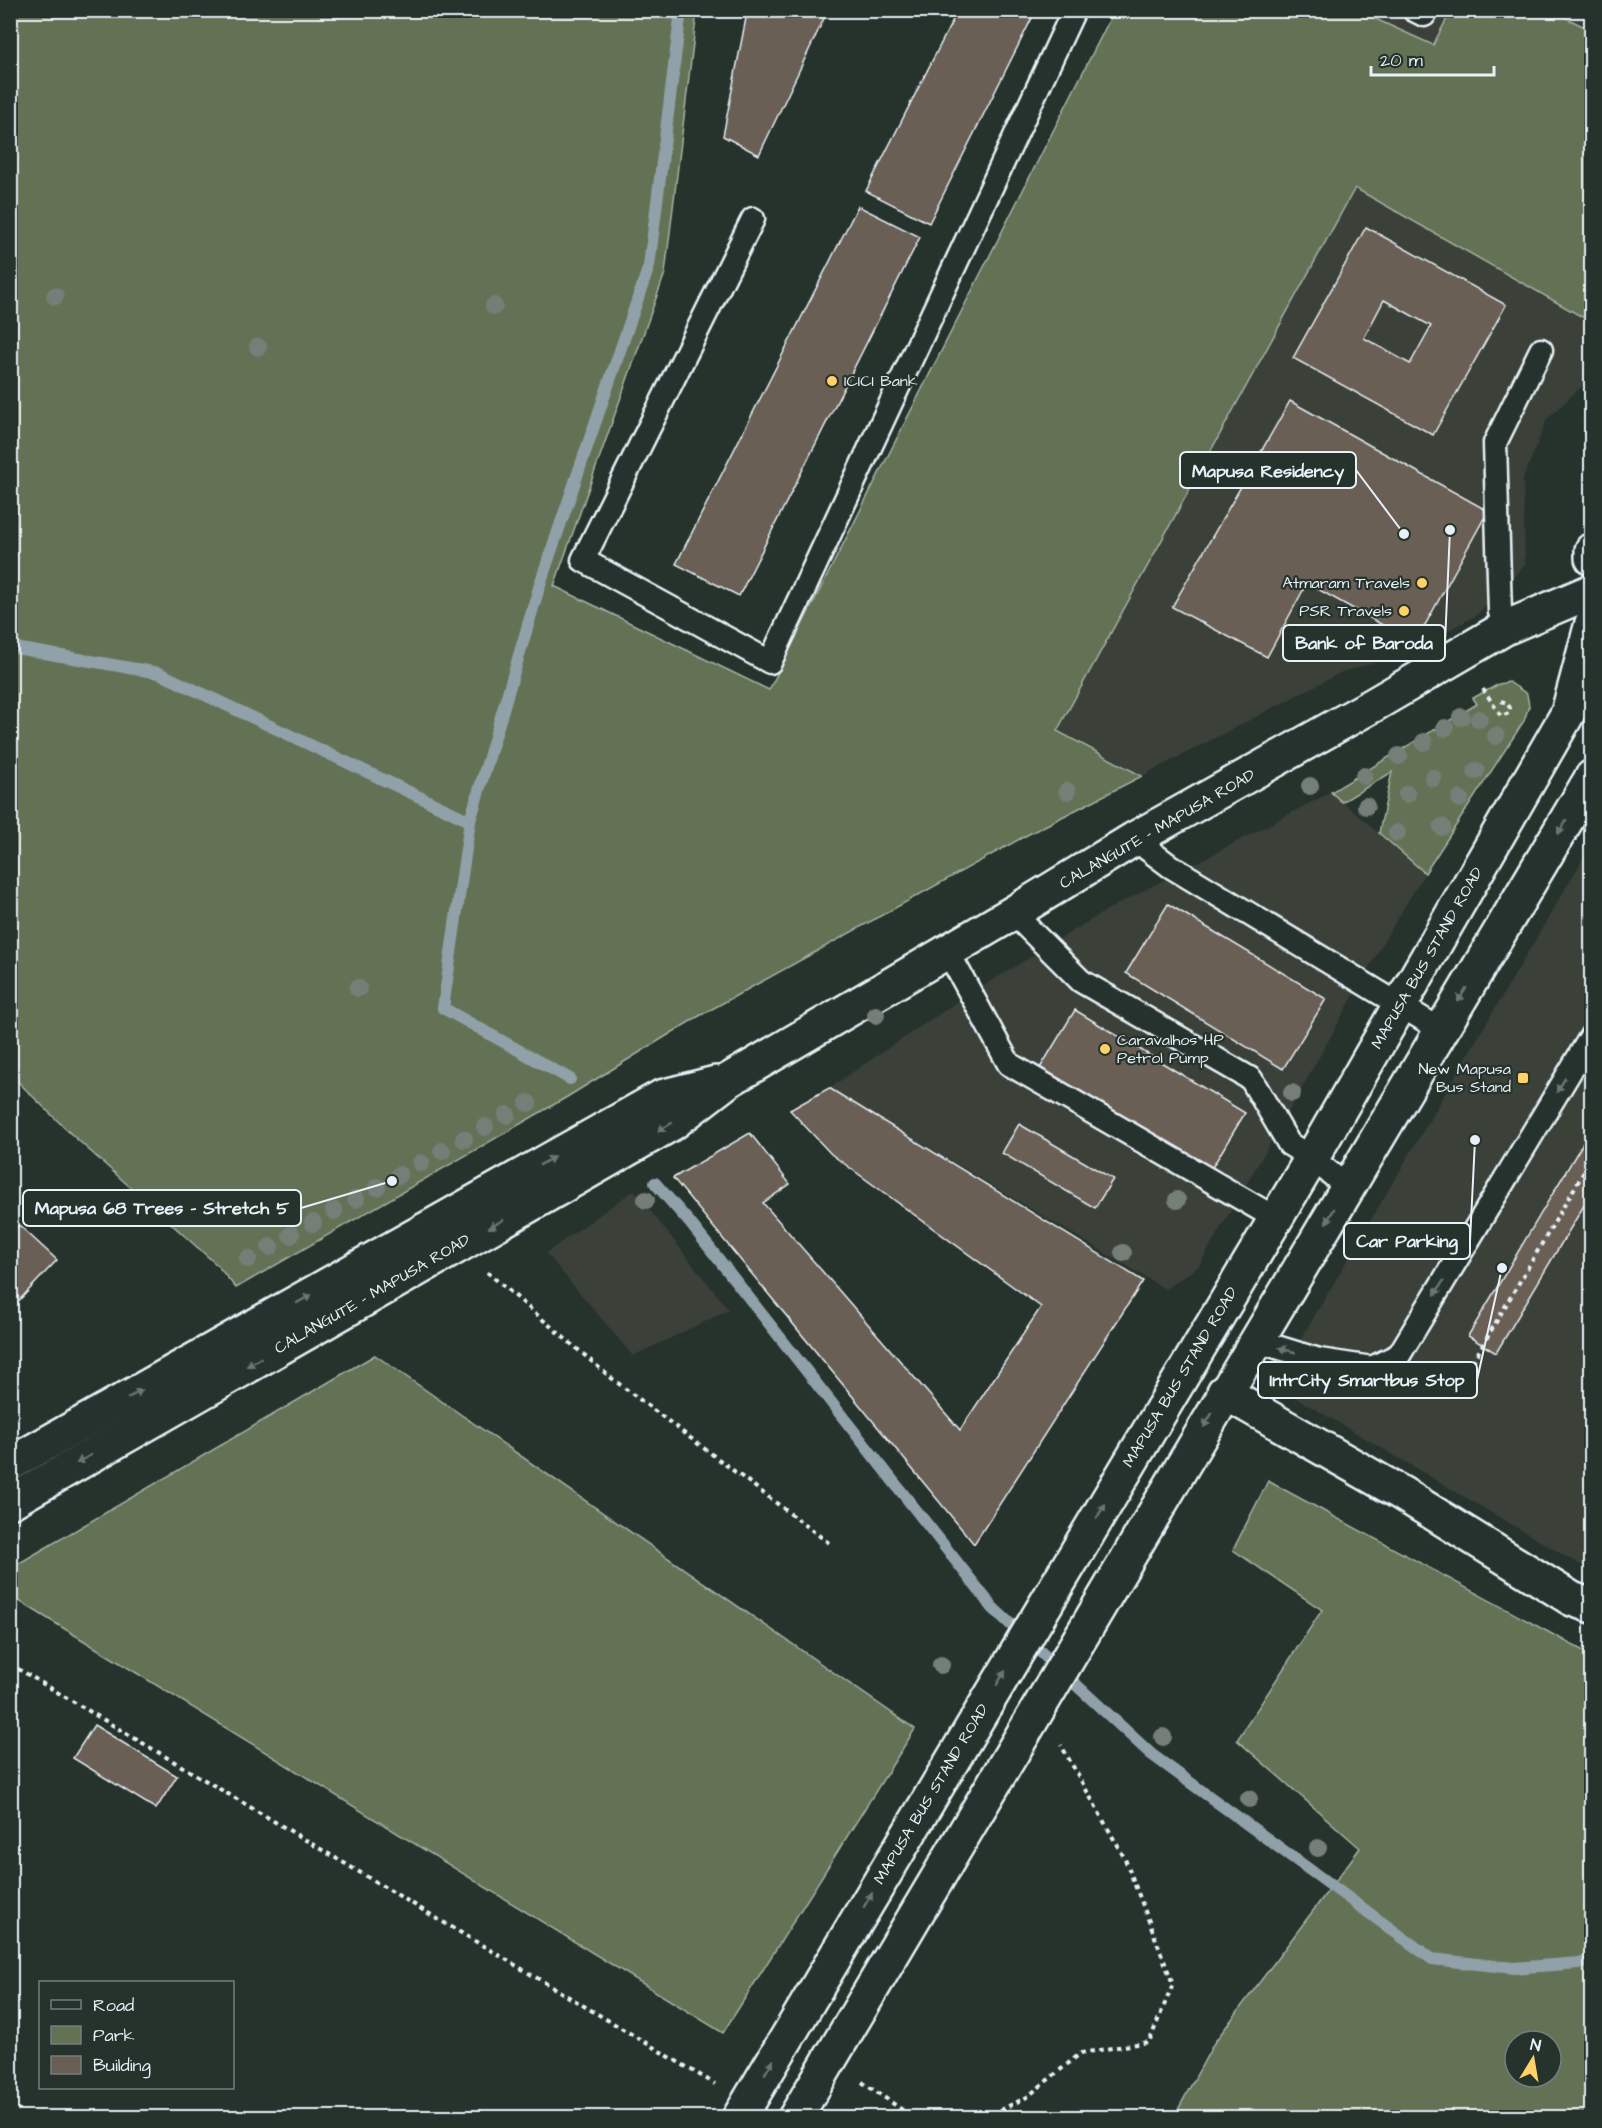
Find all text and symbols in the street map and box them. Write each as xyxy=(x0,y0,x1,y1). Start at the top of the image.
scale bar xyxy=(1371,39,1494,77)
text: 20 m xyxy=(1380,48,1423,73)
place label: ICICI Bank xyxy=(844,370,918,392)
marker: ICICI Bank xyxy=(825,374,839,388)
callout: Mapusa Residency xyxy=(1180,452,1356,488)
text: Mapusa Residency xyxy=(1192,459,1344,485)
place label: Atmaram Travels xyxy=(1282,572,1410,594)
marker: Atmaram Travels xyxy=(1415,576,1429,590)
place label: PSR Travels xyxy=(1299,600,1392,622)
marker: PSR Travels xyxy=(1397,604,1411,618)
callout: Bank of Baroda xyxy=(1283,625,1445,661)
text: Bank of Baroda xyxy=(1295,631,1434,656)
street label: CALANGUTE - MAPUSA ROAD xyxy=(1055,764,1259,894)
one-way arrow xyxy=(1556,819,1567,835)
street label: MAPUSA BUS STAND ROAD xyxy=(1366,863,1488,1053)
one-way arrow xyxy=(1457,987,1467,1004)
place label: Caravalhos HP Petrol Pump xyxy=(1117,1029,1224,1069)
marker: Caravalhos HP Petrol Pump xyxy=(1098,1042,1112,1056)
place label: New Mapusa Bus Stand xyxy=(1418,1058,1511,1098)
marker: New Mapusa Bus Stand xyxy=(1516,1071,1530,1085)
one-way arrow xyxy=(1556,1077,1567,1093)
one-way arrow xyxy=(657,1122,673,1133)
one-way arrow xyxy=(539,1157,556,1167)
callout: Mapusa 68 Trees - Stretch 5 xyxy=(23,1190,301,1226)
text: Mapusa 68 Trees - Stretch 5 xyxy=(35,1196,289,1221)
one-way arrow xyxy=(1325,1208,1335,1225)
one-way arrow xyxy=(487,1219,504,1229)
callout: Car Parking xyxy=(1344,1223,1470,1259)
street label: CALANGUTE - MAPUSA ROAD xyxy=(270,1229,474,1359)
text: Car Parking xyxy=(1356,1229,1459,1255)
one-way arrow xyxy=(1435,1280,1445,1297)
street label: MAPUSA BUS STAND ROAD xyxy=(1117,1283,1243,1471)
one-way arrow xyxy=(296,1294,313,1304)
one-way arrow xyxy=(1278,1345,1296,1355)
one-way arrow xyxy=(245,1357,262,1367)
callout: IntrCity Smartbus Stop xyxy=(1258,1362,1477,1398)
text: IntrCity Smartbus Stop xyxy=(1269,1368,1465,1394)
one-way arrow xyxy=(126,1390,143,1400)
one-way arrow xyxy=(1203,1412,1213,1429)
one-way arrow xyxy=(75,1454,92,1464)
one-way arrow xyxy=(1095,1503,1106,1519)
one-way arrow xyxy=(995,1670,1006,1686)
street label: MAPUSA BUS STAND ROAD xyxy=(868,1700,994,1888)
one-way arrow xyxy=(863,1892,874,1908)
legend xyxy=(39,1981,234,2089)
text: Road xyxy=(93,1993,134,2018)
text: Park xyxy=(93,2023,135,2048)
north arrow xyxy=(1503,2029,1563,2089)
text: N xyxy=(1529,2034,1543,2057)
text: Building xyxy=(93,2053,151,2079)
one-way arrow xyxy=(763,2059,774,2075)

